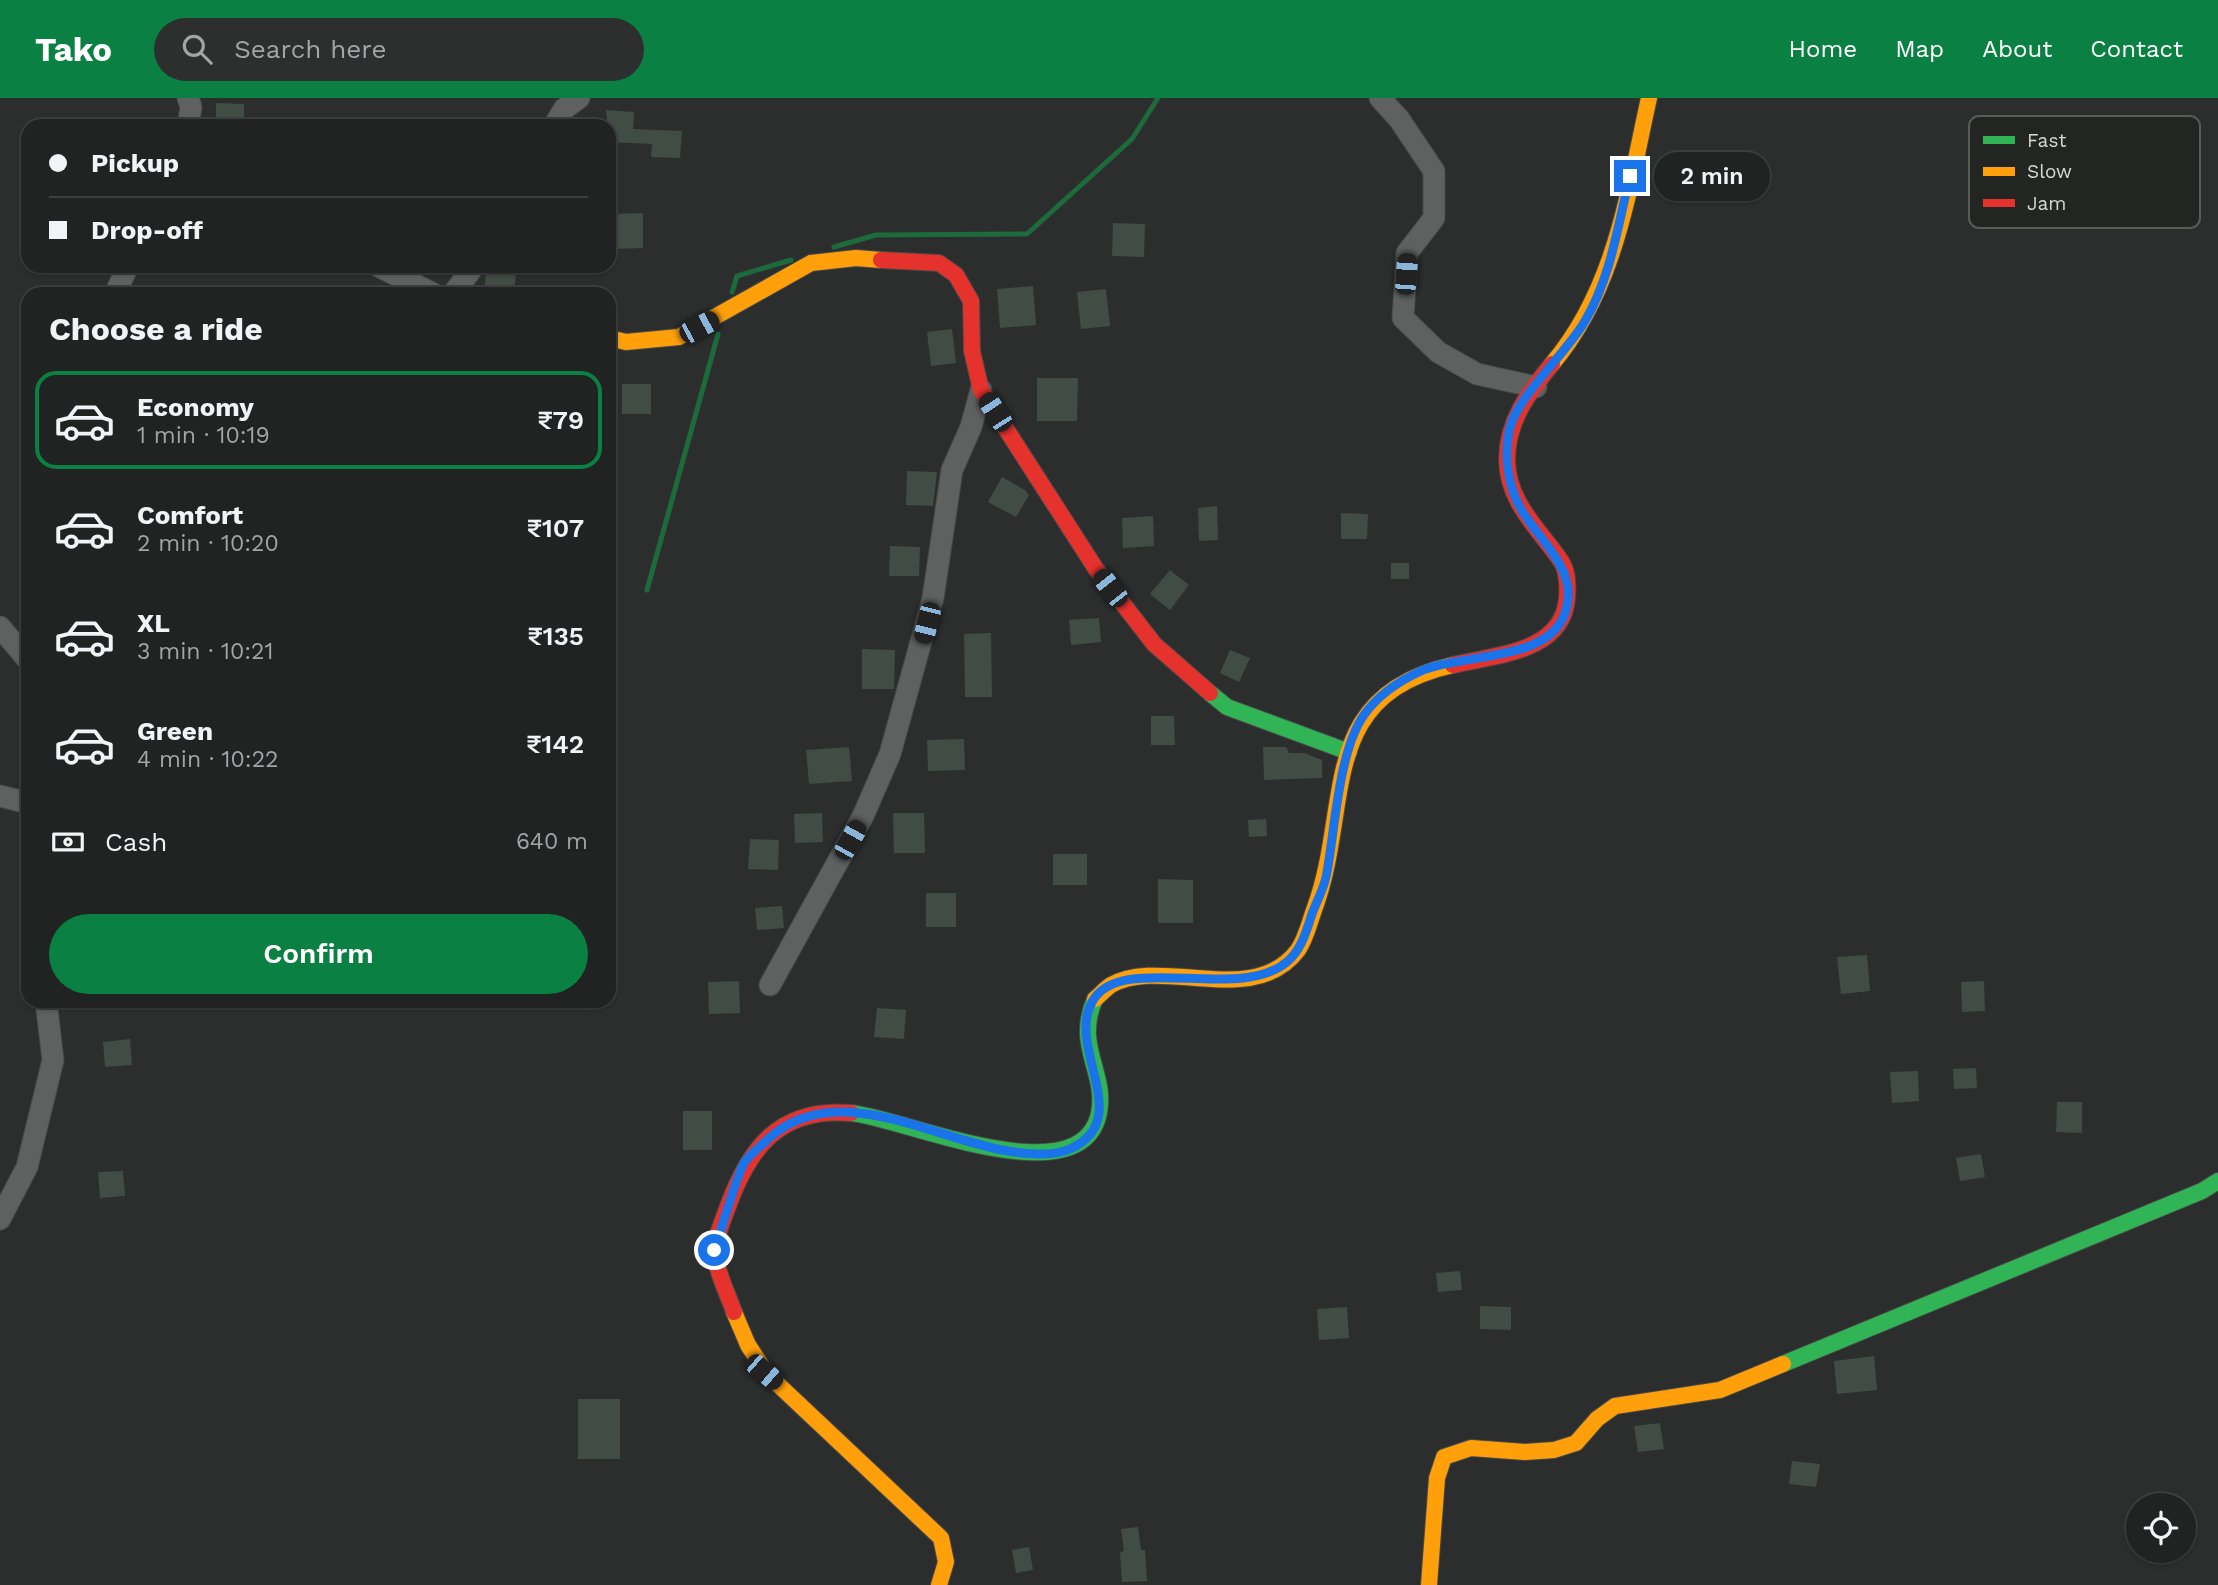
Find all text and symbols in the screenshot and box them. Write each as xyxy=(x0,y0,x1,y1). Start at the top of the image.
search box xyxy=(154,18,644,81)
text: Tako xyxy=(35,30,112,69)
icon: search xyxy=(178,30,216,68)
text: Search here xyxy=(234,34,387,64)
text: Home xyxy=(1789,35,1857,63)
text: Map xyxy=(1895,35,1944,63)
text: About xyxy=(1982,35,2052,63)
text: Contact xyxy=(2090,35,2183,63)
legend xyxy=(1969,116,2200,228)
text: Fast xyxy=(2027,129,2066,152)
text: Pickup xyxy=(91,148,179,178)
callout: 2 min xyxy=(1654,152,1770,200)
route end xyxy=(1614,160,1646,192)
text: Slow xyxy=(2027,160,2072,183)
text: 2 min xyxy=(1680,163,1744,190)
text: Jam xyxy=(2027,192,2066,215)
text: Drop-off xyxy=(91,215,203,245)
car xyxy=(1395,252,1418,296)
car xyxy=(676,308,723,346)
text: Choose a ride xyxy=(49,310,263,348)
icon: car xyxy=(53,389,116,452)
car xyxy=(975,389,1016,435)
text: Economy xyxy=(137,392,254,422)
text: ₹79 xyxy=(537,405,584,435)
text: 1 min · 10:19 xyxy=(137,422,270,449)
icon: car xyxy=(53,497,116,560)
text: Comfort xyxy=(137,500,243,530)
text: ₹107 xyxy=(527,513,584,543)
text: 2 min · 10:20 xyxy=(137,530,279,557)
car xyxy=(1089,565,1132,611)
car xyxy=(912,600,943,646)
icon: car xyxy=(53,605,116,668)
text: XL xyxy=(137,608,170,638)
text: ₹135 xyxy=(528,621,584,651)
text: 3 min · 10:21 xyxy=(137,638,273,665)
icon: car xyxy=(53,713,116,776)
text: Green xyxy=(137,716,213,746)
text: ₹142 xyxy=(526,729,584,759)
text: 4 min · 10:22 xyxy=(137,746,279,773)
car xyxy=(831,817,870,863)
icon: cash xyxy=(49,823,87,861)
text: Cash xyxy=(105,827,167,857)
text: 640 m xyxy=(516,828,588,855)
button: Confirm xyxy=(49,914,588,994)
route start xyxy=(698,1234,730,1266)
car xyxy=(742,1350,787,1394)
map controls xyxy=(2126,1493,2196,1563)
button: locate xyxy=(2126,1493,2196,1563)

